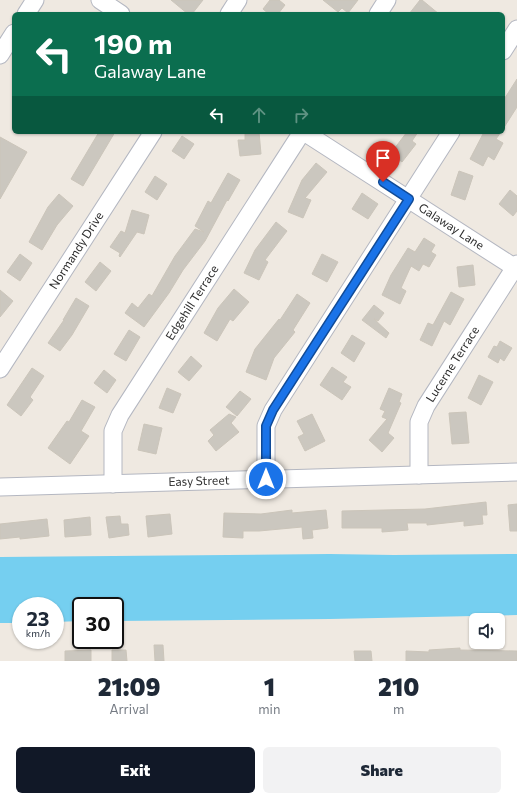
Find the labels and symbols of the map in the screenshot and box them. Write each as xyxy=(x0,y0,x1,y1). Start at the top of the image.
pin xyxy=(366,141,400,182)
street label: Galaway Lane xyxy=(416,200,487,252)
street label: Normandy Drive xyxy=(46,209,106,291)
street label: Edgehill Terrace xyxy=(162,262,221,342)
street label: Lucerne Terrace xyxy=(422,323,481,404)
position arrow xyxy=(245,458,287,500)
street label: Easy Street xyxy=(168,472,230,488)
speed limit sign: 30 xyxy=(72,597,124,649)

